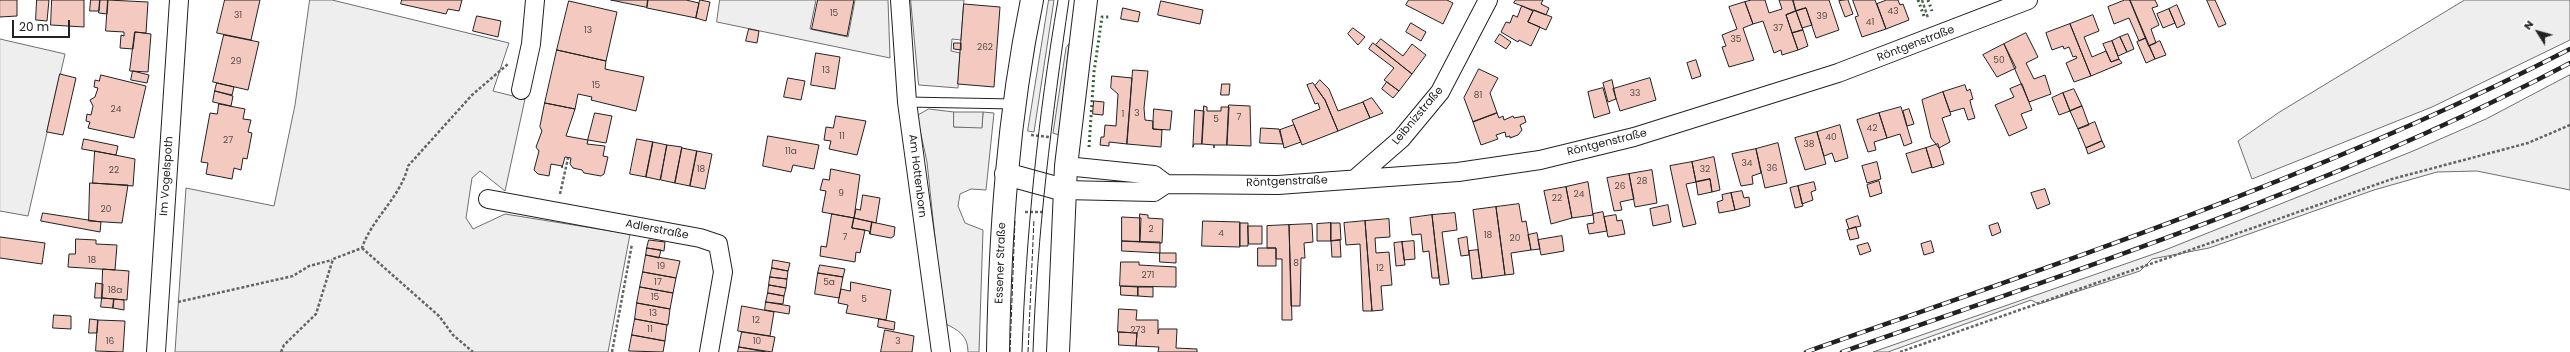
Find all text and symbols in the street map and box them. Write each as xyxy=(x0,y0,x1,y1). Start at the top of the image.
house number: 43 xyxy=(1888,7,1898,17)
house number: 15 xyxy=(830,9,838,19)
house number: 31 xyxy=(234,11,242,21)
scale bar xyxy=(14,12,72,38)
house number: 39 xyxy=(1817,12,1827,22)
north arrow xyxy=(2518,12,2558,52)
text: N xyxy=(2520,17,2537,33)
text: 20 m xyxy=(19,18,49,35)
house number: 41 xyxy=(1866,18,1874,28)
street label: Röntgenstraße xyxy=(1876,23,1956,65)
house number: 37 xyxy=(1773,24,1783,34)
house number: 13 xyxy=(584,26,592,36)
house number: 35 xyxy=(1731,35,1741,45)
house number: 262 xyxy=(977,43,993,53)
house number: 50 xyxy=(1993,56,2005,66)
house number: 29 xyxy=(231,57,241,67)
house number: 13 xyxy=(822,66,830,76)
house number: 15 xyxy=(592,81,600,91)
street label: Leibnizstraße xyxy=(1390,84,1446,148)
house number: 33 xyxy=(1630,89,1640,99)
house number: 81 xyxy=(1474,91,1482,101)
house number: 24 xyxy=(111,105,121,115)
house number: 3 xyxy=(1134,109,1140,119)
house number: 1 xyxy=(1122,110,1124,120)
house number: 7 xyxy=(1237,113,1241,123)
house number: 5 xyxy=(1213,115,1219,125)
house number: 42 xyxy=(1867,124,1877,134)
street label: Röntgenstraße xyxy=(1566,127,1648,159)
house number: 11 xyxy=(839,132,845,142)
house number: 40 xyxy=(1825,133,1837,143)
street label: Am Hottenborn xyxy=(905,134,929,218)
street label: Im Vogelspoth xyxy=(158,136,176,216)
house number: 27 xyxy=(223,136,233,146)
house number: 38 xyxy=(1804,140,1814,150)
house number: 11a xyxy=(785,147,797,157)
house number: 34 xyxy=(1742,159,1752,169)
house number: 36 xyxy=(1766,164,1778,174)
house number: 18 xyxy=(697,165,705,175)
house number: 32 xyxy=(1700,165,1710,175)
house number: 22 xyxy=(109,166,119,176)
street label: Röntgenstraße xyxy=(1246,174,1328,190)
house number: 28 xyxy=(1637,177,1647,187)
house number: 26 xyxy=(1615,182,1625,192)
house number: 9 xyxy=(838,189,844,199)
house number: 24 xyxy=(1574,190,1584,200)
house number: 22 xyxy=(1552,194,1562,204)
house number: 20 xyxy=(101,205,111,215)
street label: Adlerstraße xyxy=(624,217,690,243)
street label: Essener Straße xyxy=(993,222,1009,304)
house number: 2 xyxy=(1148,225,1154,235)
house number: 4 xyxy=(1218,229,1224,239)
house number: 18 xyxy=(1484,231,1492,241)
house number: 7 xyxy=(843,233,847,243)
house number: 20 xyxy=(1510,234,1520,244)
house number: 18 xyxy=(88,256,96,266)
house number: 8 xyxy=(1293,259,1299,269)
house number: 19 xyxy=(657,262,665,272)
house number: 12 xyxy=(1376,264,1384,274)
house number: 271 xyxy=(1142,271,1154,281)
house number: 17 xyxy=(654,278,662,288)
house number: 5a xyxy=(823,278,835,288)
house number: 18a xyxy=(108,286,122,296)
house number: 15 xyxy=(651,293,659,303)
house number: 5 xyxy=(861,295,867,305)
house number: 13 xyxy=(649,309,657,319)
house number: 12 xyxy=(752,316,760,326)
house number: 11 xyxy=(647,325,653,335)
house number: 273 xyxy=(1130,326,1146,336)
house number: 16 xyxy=(106,337,114,347)
house number: 10 xyxy=(753,337,761,347)
house number: 3 xyxy=(895,337,901,347)

